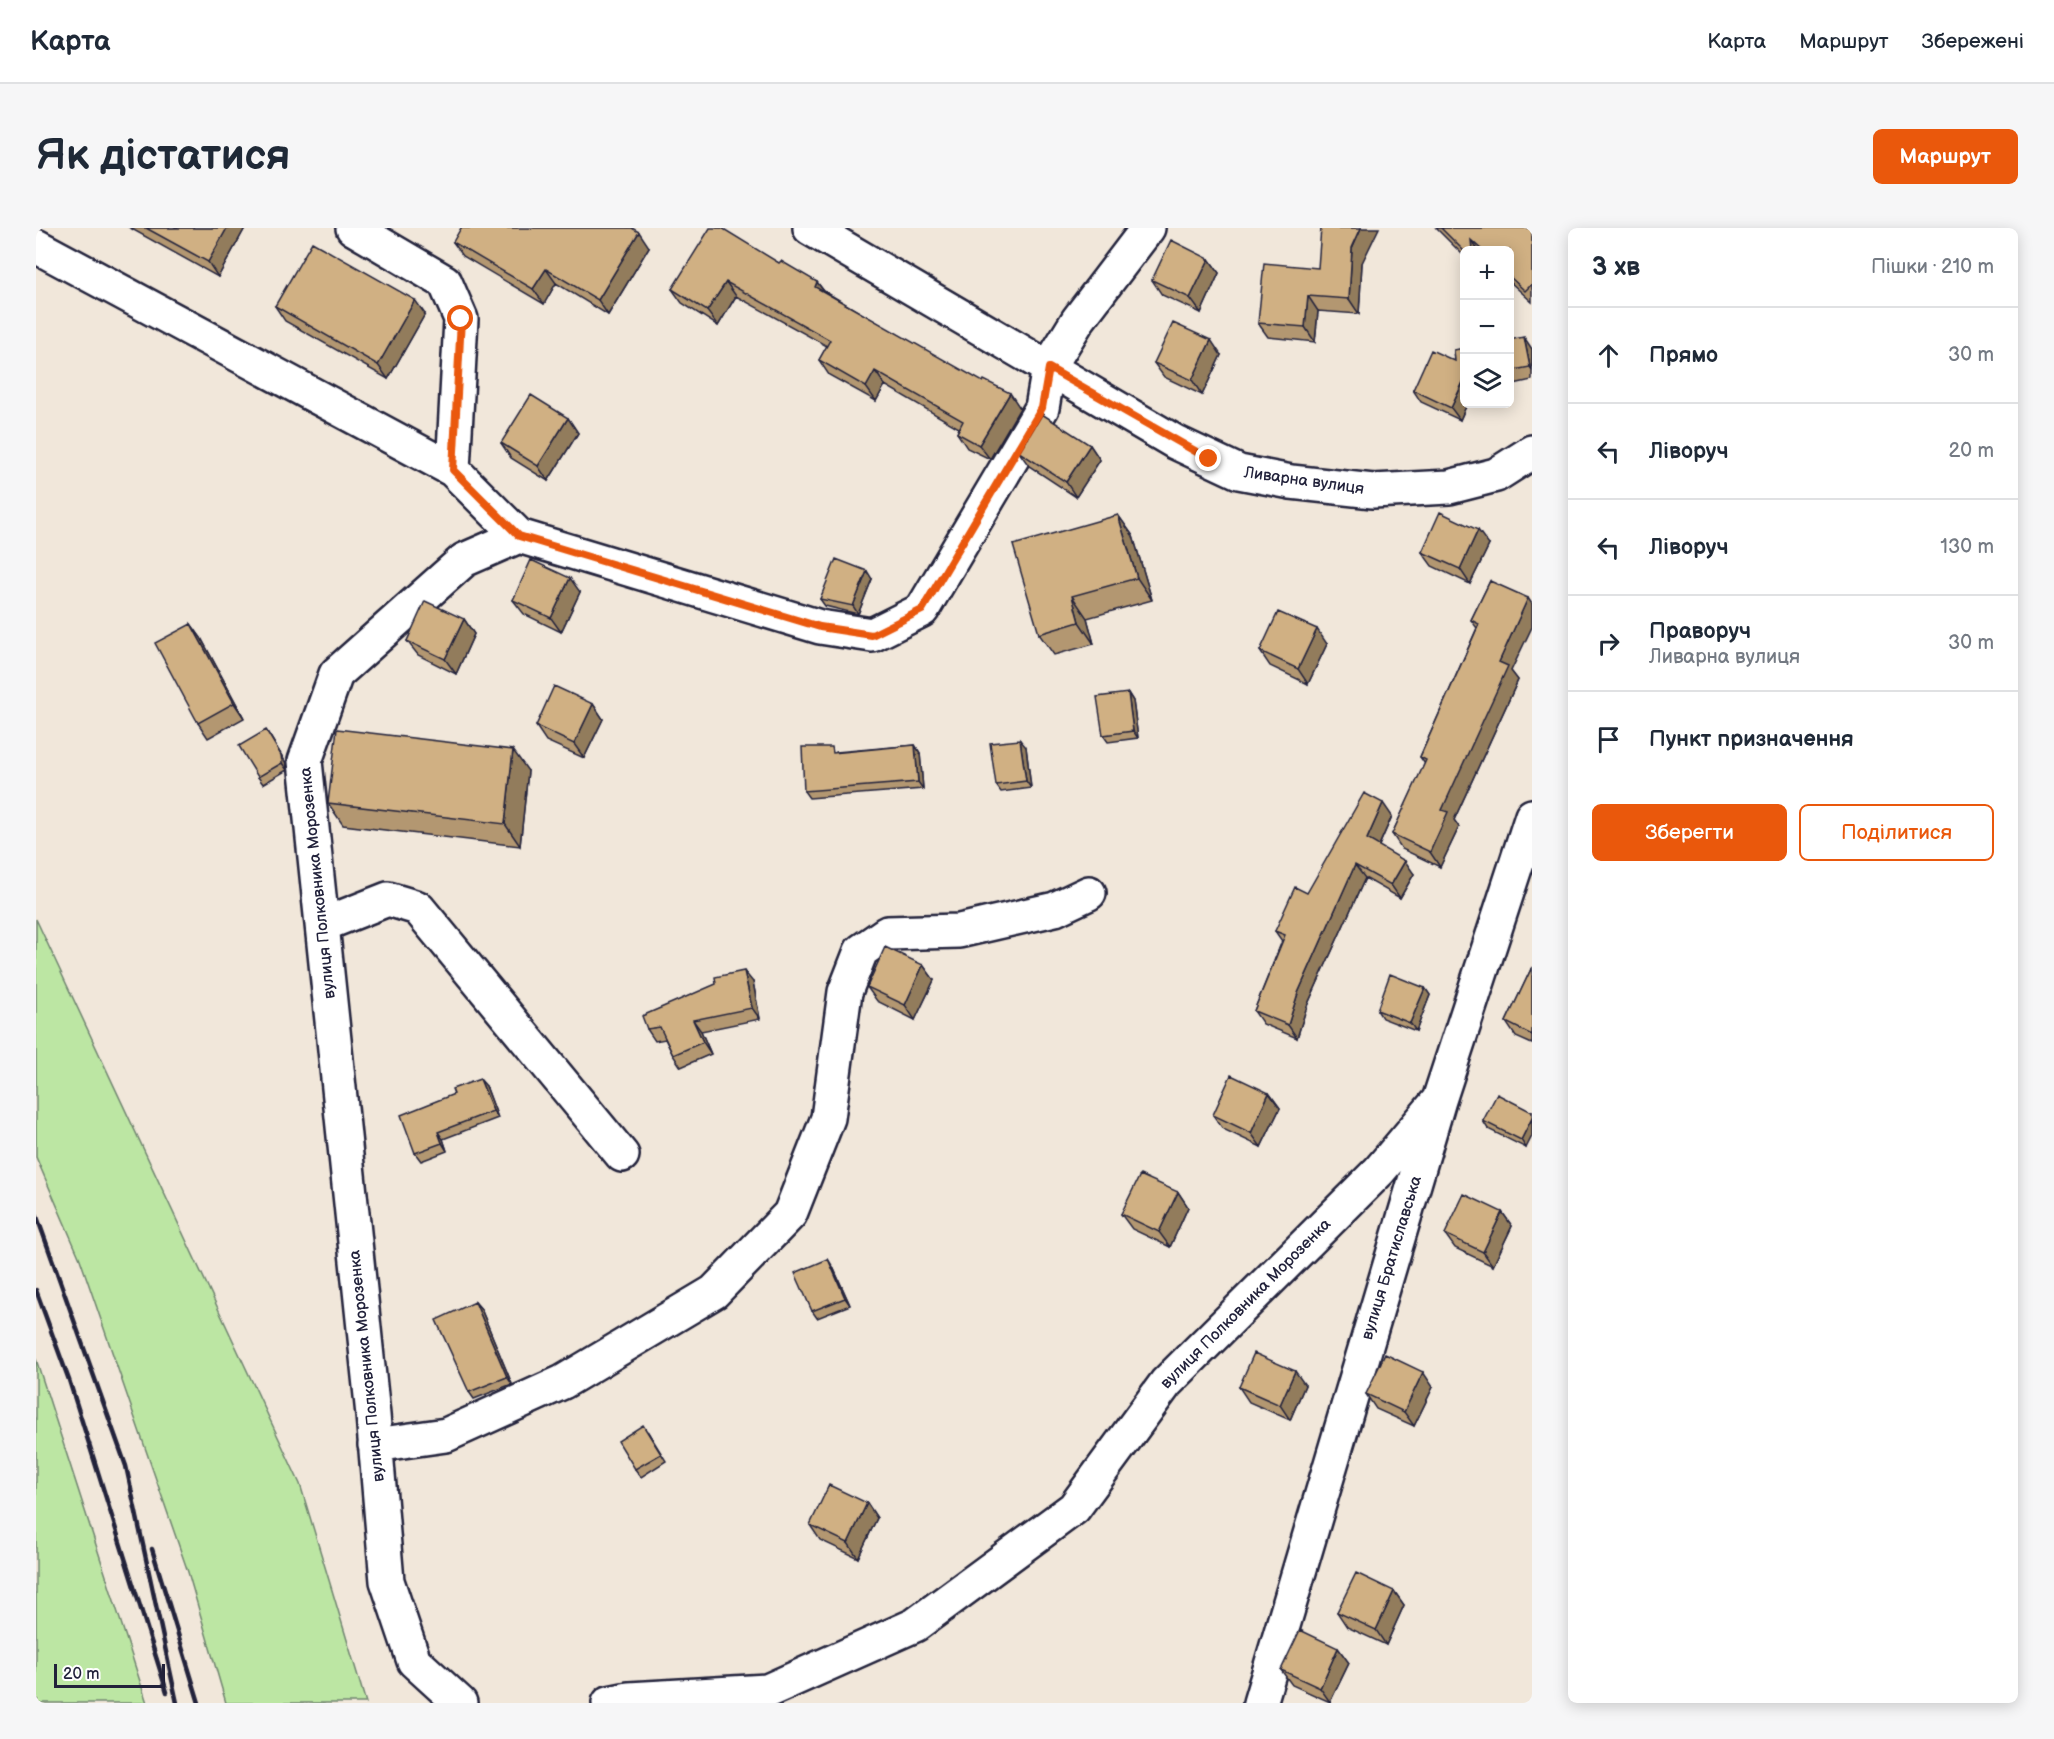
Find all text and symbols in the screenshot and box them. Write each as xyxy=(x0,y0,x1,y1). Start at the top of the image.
text: Карта xyxy=(30,25,110,58)
text: Карта xyxy=(1707,29,1766,54)
text: Маршрут xyxy=(1799,29,1889,54)
text: Збережені xyxy=(1922,29,2024,54)
button: Маршрут xyxy=(1873,129,2018,184)
text: Як дістатися xyxy=(36,131,290,182)
map controls xyxy=(1460,246,1514,408)
button: + xyxy=(1460,246,1514,300)
text: 3 хв xyxy=(1592,252,1640,283)
text: Пішки · 210 m xyxy=(1871,255,1994,279)
button: − xyxy=(1460,300,1514,354)
route start xyxy=(447,305,473,331)
icon: ahead xyxy=(1592,339,1625,372)
text: Прямо xyxy=(1649,342,1718,369)
text: 30 m xyxy=(1948,343,1994,367)
button: layers xyxy=(1460,354,1514,408)
icon: left xyxy=(1592,435,1625,468)
text: Ліворуч xyxy=(1649,438,1729,465)
text: 20 m xyxy=(1949,439,1994,463)
route end xyxy=(1195,445,1221,471)
street label: Ливарна вулиця xyxy=(1242,463,1365,499)
icon: left xyxy=(1592,531,1625,564)
text: Ліворуч xyxy=(1649,534,1729,561)
text: 130 m xyxy=(1940,535,1994,559)
text: Праворуч xyxy=(1649,618,1751,645)
icon: right xyxy=(1592,627,1625,660)
text: 30 m xyxy=(1948,631,1994,655)
text: Ливарна вулиця xyxy=(1649,645,1800,669)
icon: arrive xyxy=(1592,723,1625,756)
text: Пункт призначення xyxy=(1649,726,1854,753)
street label: вулиця Полковника Морозенка xyxy=(296,766,340,1000)
button: Зберегти xyxy=(1592,804,1787,861)
button: Поділитися xyxy=(1799,804,1994,861)
street label: вулиця Братиславська xyxy=(1358,1173,1426,1342)
street label: вулиця Полковника Морозенка xyxy=(1157,1215,1335,1393)
street label: вулиця Полковника Морозенка xyxy=(345,1249,389,1483)
scale bar xyxy=(54,1661,165,1688)
text: 20 m xyxy=(63,1665,99,1684)

